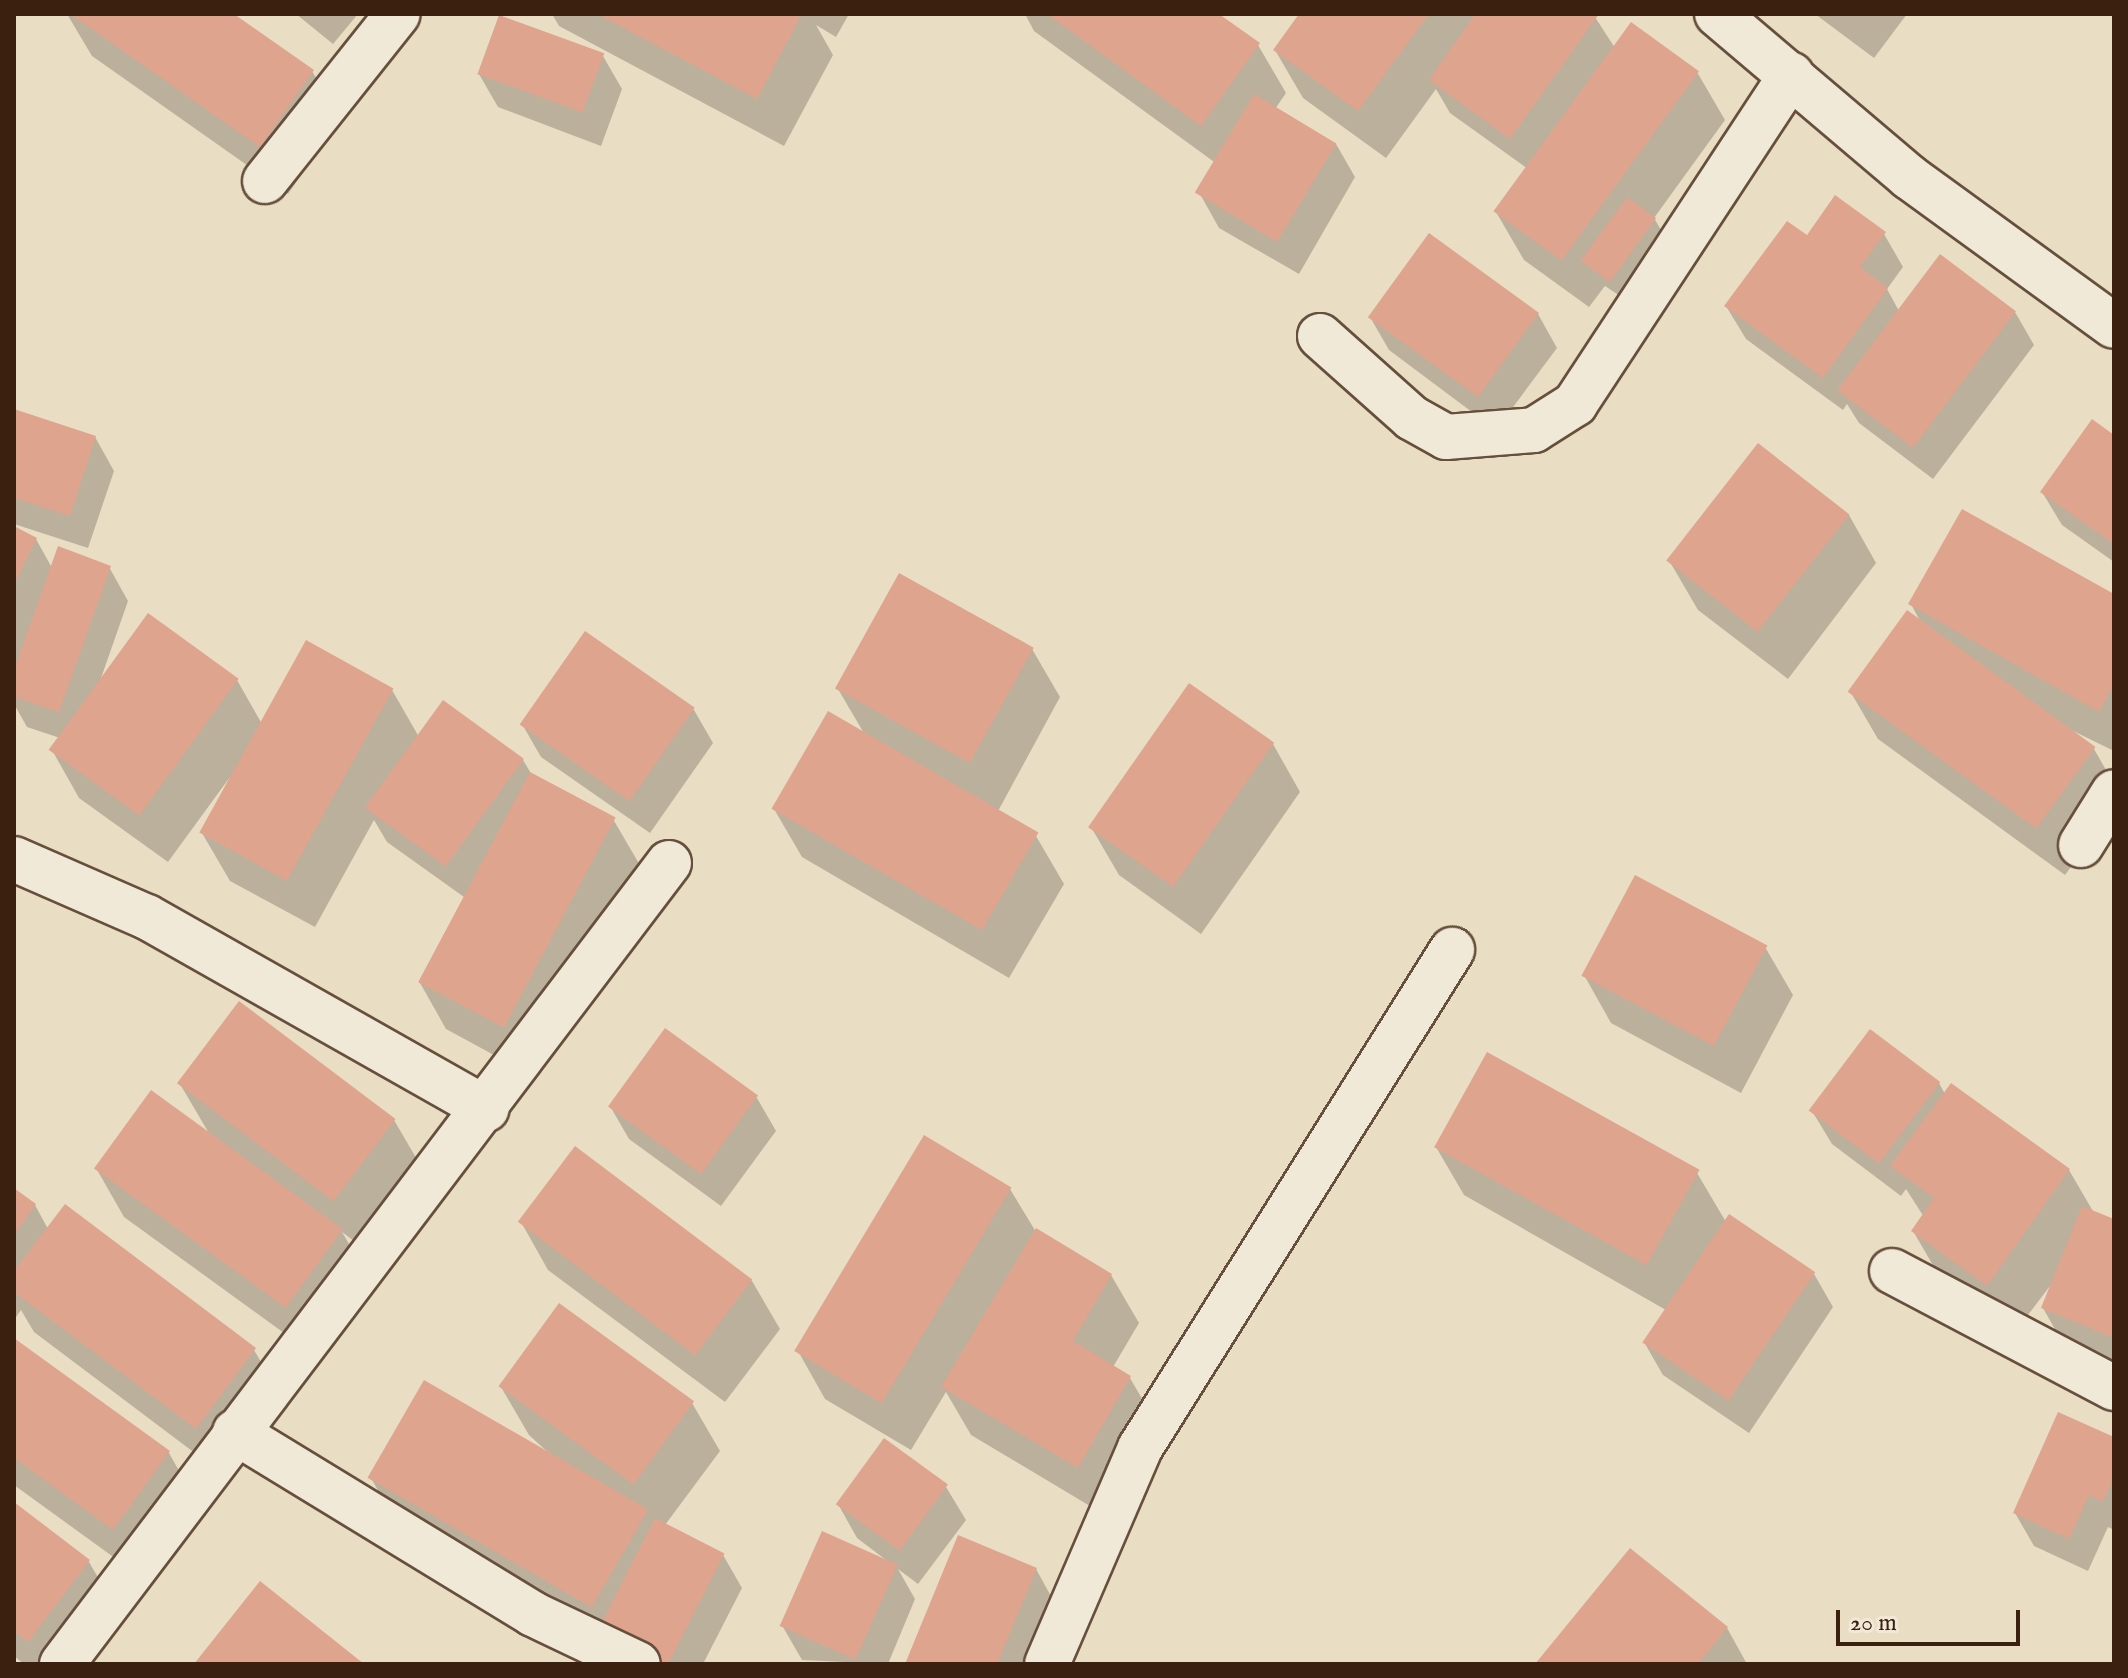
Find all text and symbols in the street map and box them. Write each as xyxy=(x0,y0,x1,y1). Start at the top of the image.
scale bar xyxy=(1840,1594,2024,1644)
text: 20 m xyxy=(1850,1608,1897,1639)

